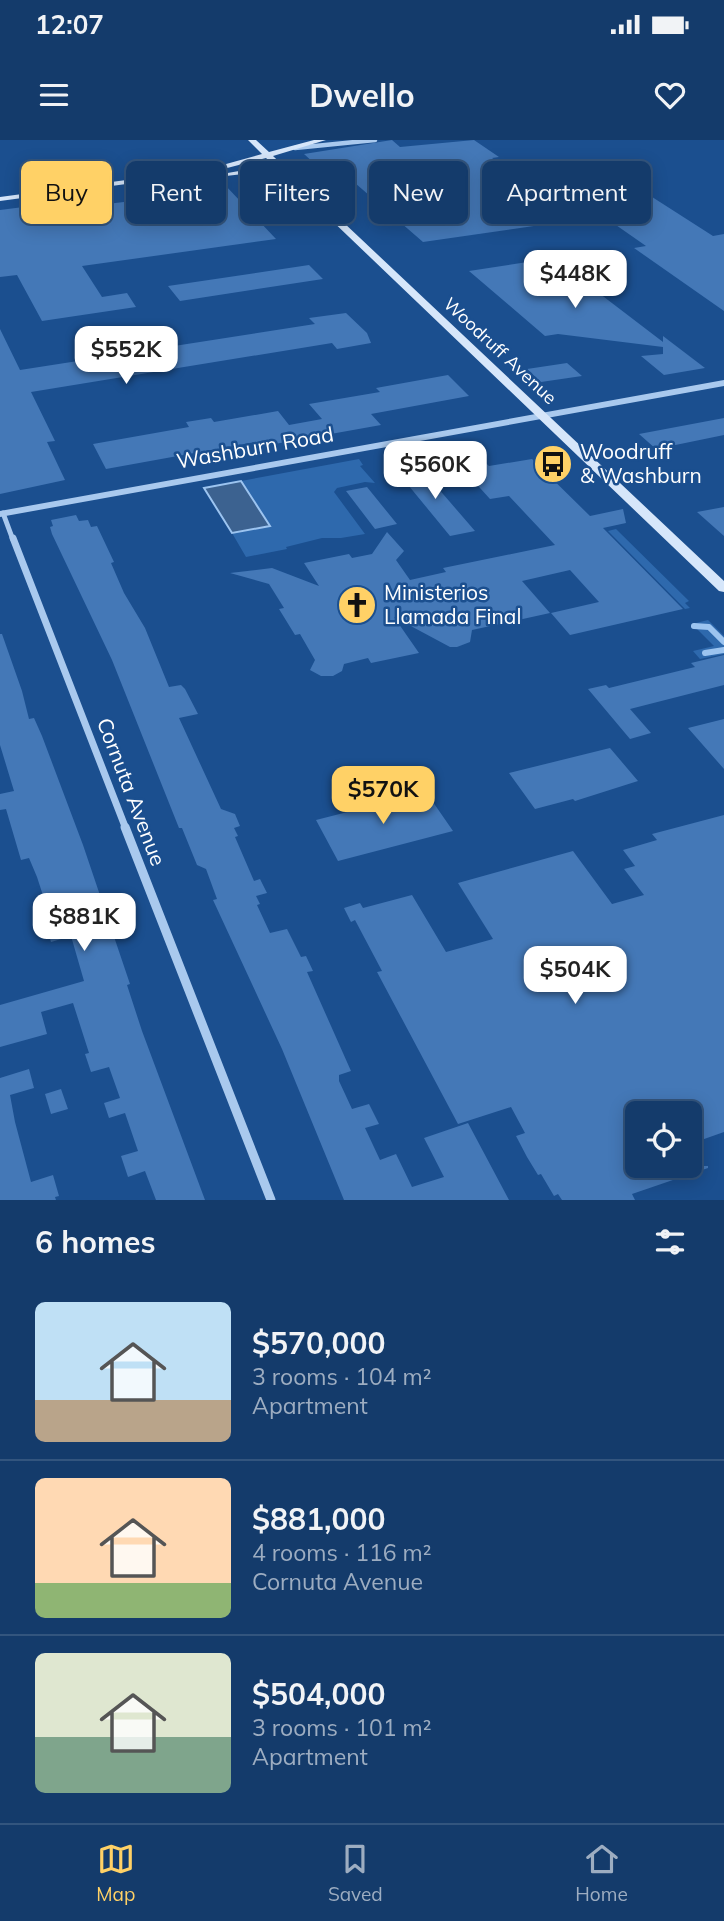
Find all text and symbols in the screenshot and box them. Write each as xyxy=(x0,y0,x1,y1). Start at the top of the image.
text: 12:07 xyxy=(35,8,104,41)
text: Dwello xyxy=(309,75,415,115)
icon: menu xyxy=(35,76,73,114)
icon: heart xyxy=(651,76,689,114)
chip: Buy xyxy=(21,161,112,224)
chip: Rent xyxy=(126,161,226,224)
chip: Filters xyxy=(240,161,355,224)
chip: New xyxy=(369,161,468,224)
chip: Apartment xyxy=(482,161,651,224)
pin: $448K xyxy=(526,250,624,310)
text: $448K xyxy=(540,258,610,287)
street label: Woodruff Avenue xyxy=(439,292,562,409)
pin: $552K xyxy=(77,327,175,386)
text: $552K xyxy=(91,334,161,363)
street label: Washburn Road xyxy=(174,420,335,474)
place label: Woodruff & Washburn xyxy=(580,438,702,488)
pin: $560K xyxy=(386,442,484,501)
bus stop icon: Woodruff & Washburn xyxy=(532,443,574,485)
text: $560K xyxy=(400,449,470,478)
place label: Ministerios Llamada Final xyxy=(384,579,521,629)
church icon: Ministerios Llamada Final xyxy=(336,584,378,626)
street label: Cornuta Avenue xyxy=(92,714,172,869)
pin: $570K xyxy=(334,766,432,826)
text: $570K xyxy=(348,774,418,803)
pin: $881K xyxy=(35,894,133,953)
text: $881K xyxy=(49,901,119,930)
pin: $504K xyxy=(526,946,624,1006)
text: $504K xyxy=(540,954,610,983)
map controls xyxy=(625,1101,702,1178)
button: locate xyxy=(625,1101,702,1178)
text: 6 homes xyxy=(35,1223,156,1261)
icon: filters xyxy=(651,1223,689,1261)
text: $570,000 xyxy=(252,1324,385,1362)
icon: home xyxy=(91,1330,175,1414)
text: 3 rooms · 104 m² xyxy=(252,1362,432,1391)
text: Apartment xyxy=(252,1391,368,1420)
text: $881,000 xyxy=(252,1500,385,1538)
icon: home xyxy=(91,1506,175,1590)
text: 4 rooms · 116 m² xyxy=(252,1538,432,1567)
text: Cornuta Avenue xyxy=(252,1567,423,1596)
text: $504,000 xyxy=(252,1675,385,1713)
icon: home xyxy=(91,1681,175,1765)
text: 3 rooms · 101 m² xyxy=(252,1713,432,1742)
text: Apartment xyxy=(252,1742,368,1771)
tab: Map xyxy=(96,1840,135,1906)
tab: Saved xyxy=(328,1840,383,1906)
tab: Home xyxy=(575,1840,628,1906)

